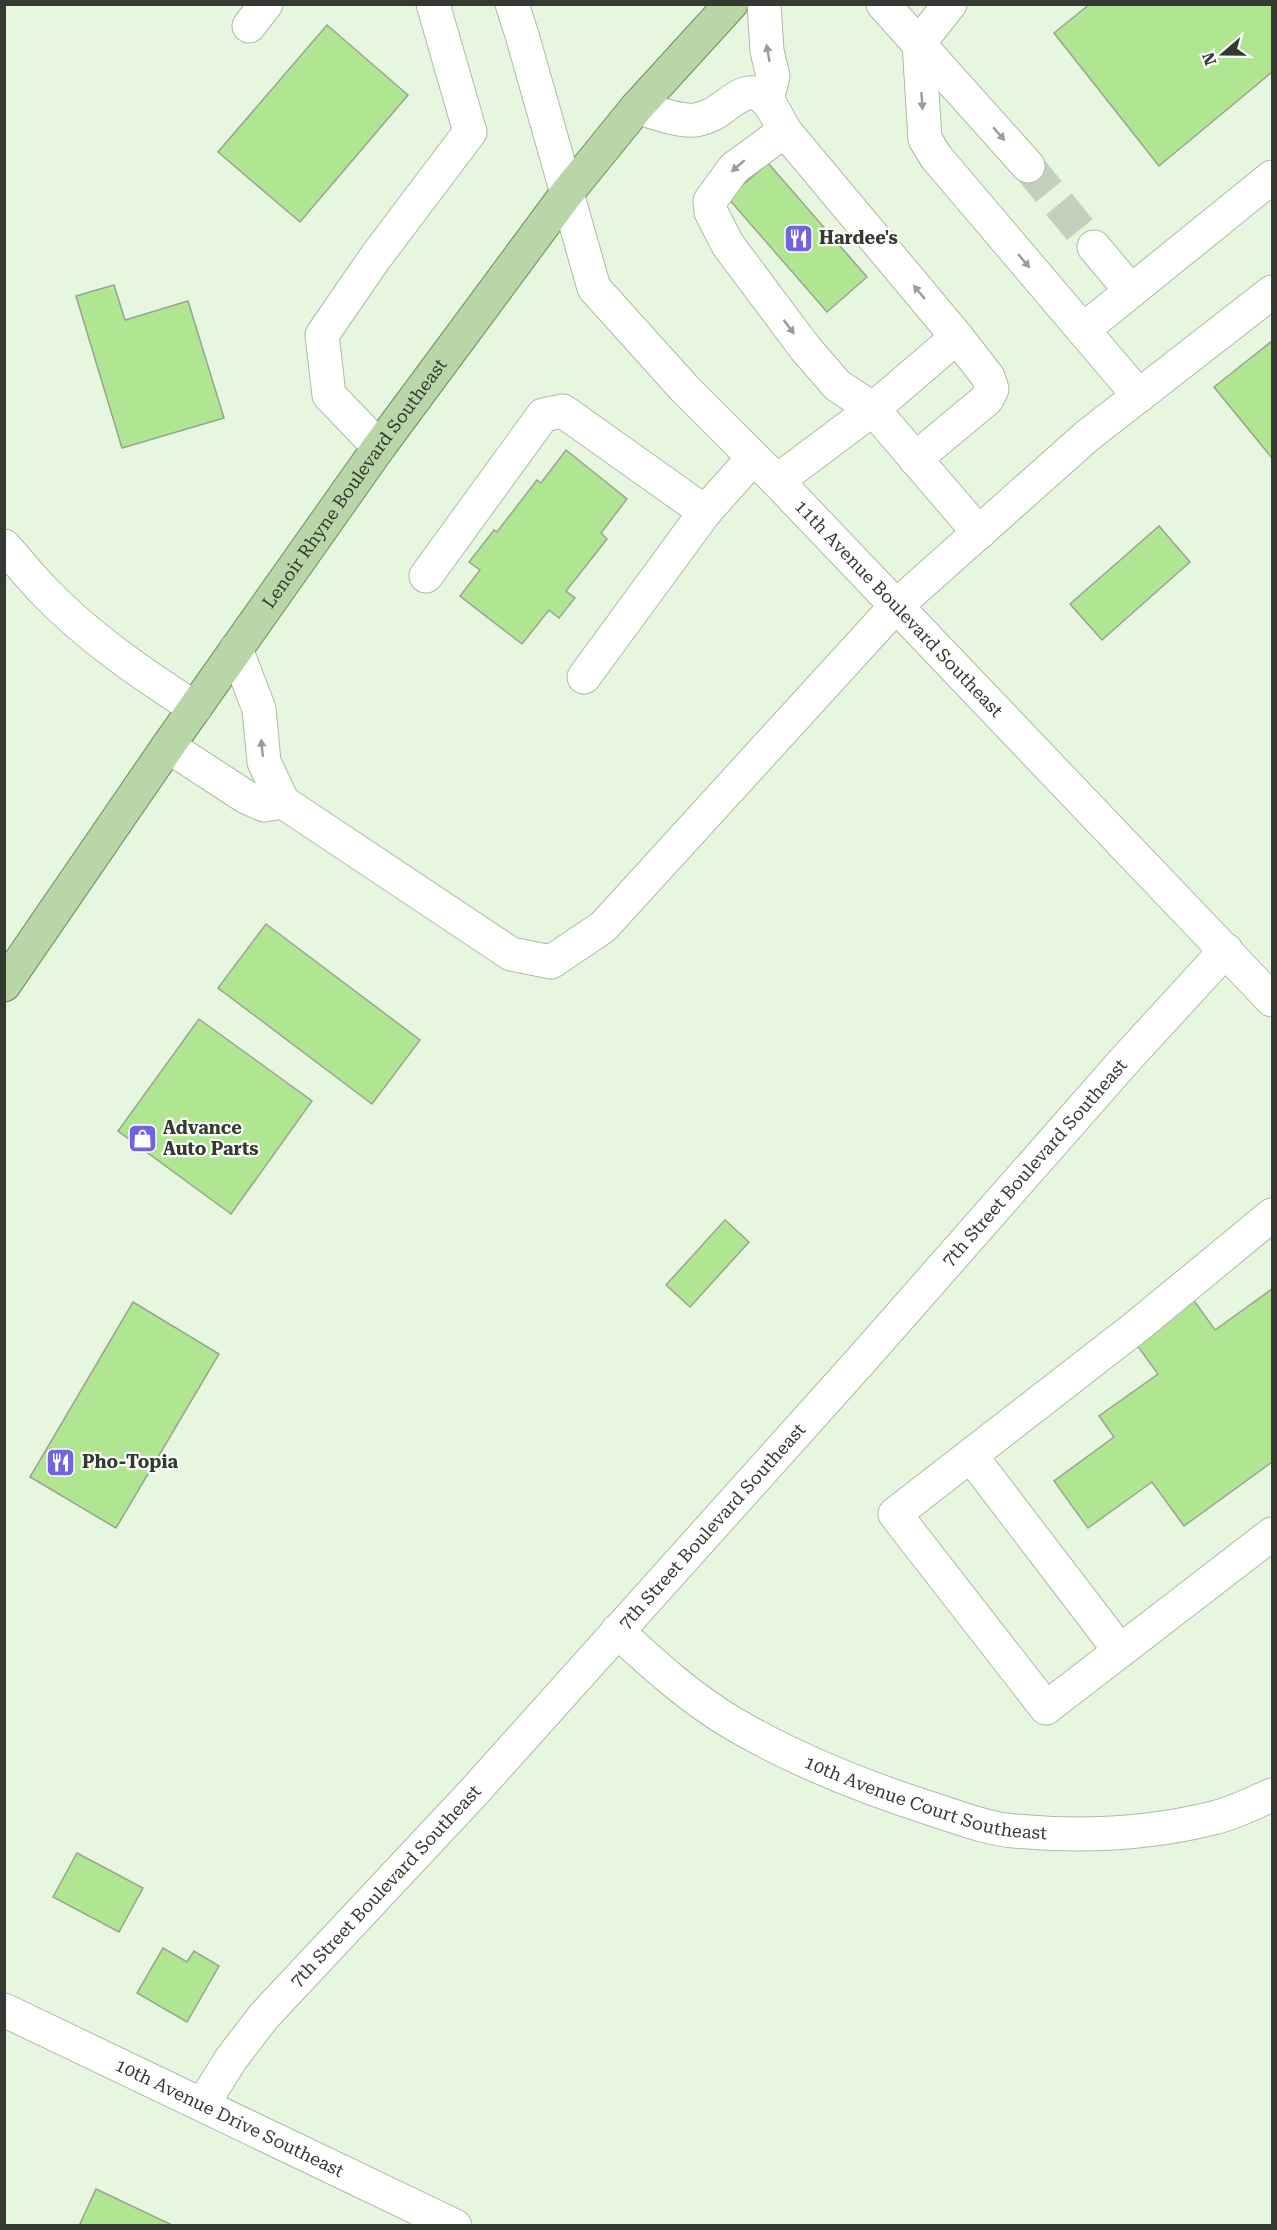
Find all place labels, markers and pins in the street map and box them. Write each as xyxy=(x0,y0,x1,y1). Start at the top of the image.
restaurant icon: Hardee's xyxy=(782,222,814,254)
place label: Hardee's xyxy=(819,227,898,248)
place label: Advance Auto Parts xyxy=(163,1117,259,1159)
shop icon: Advance Auto Parts xyxy=(126,1122,158,1154)
restaurant icon: Pho-Topia xyxy=(45,1446,77,1478)
place label: Pho-Topia xyxy=(82,1451,178,1472)

